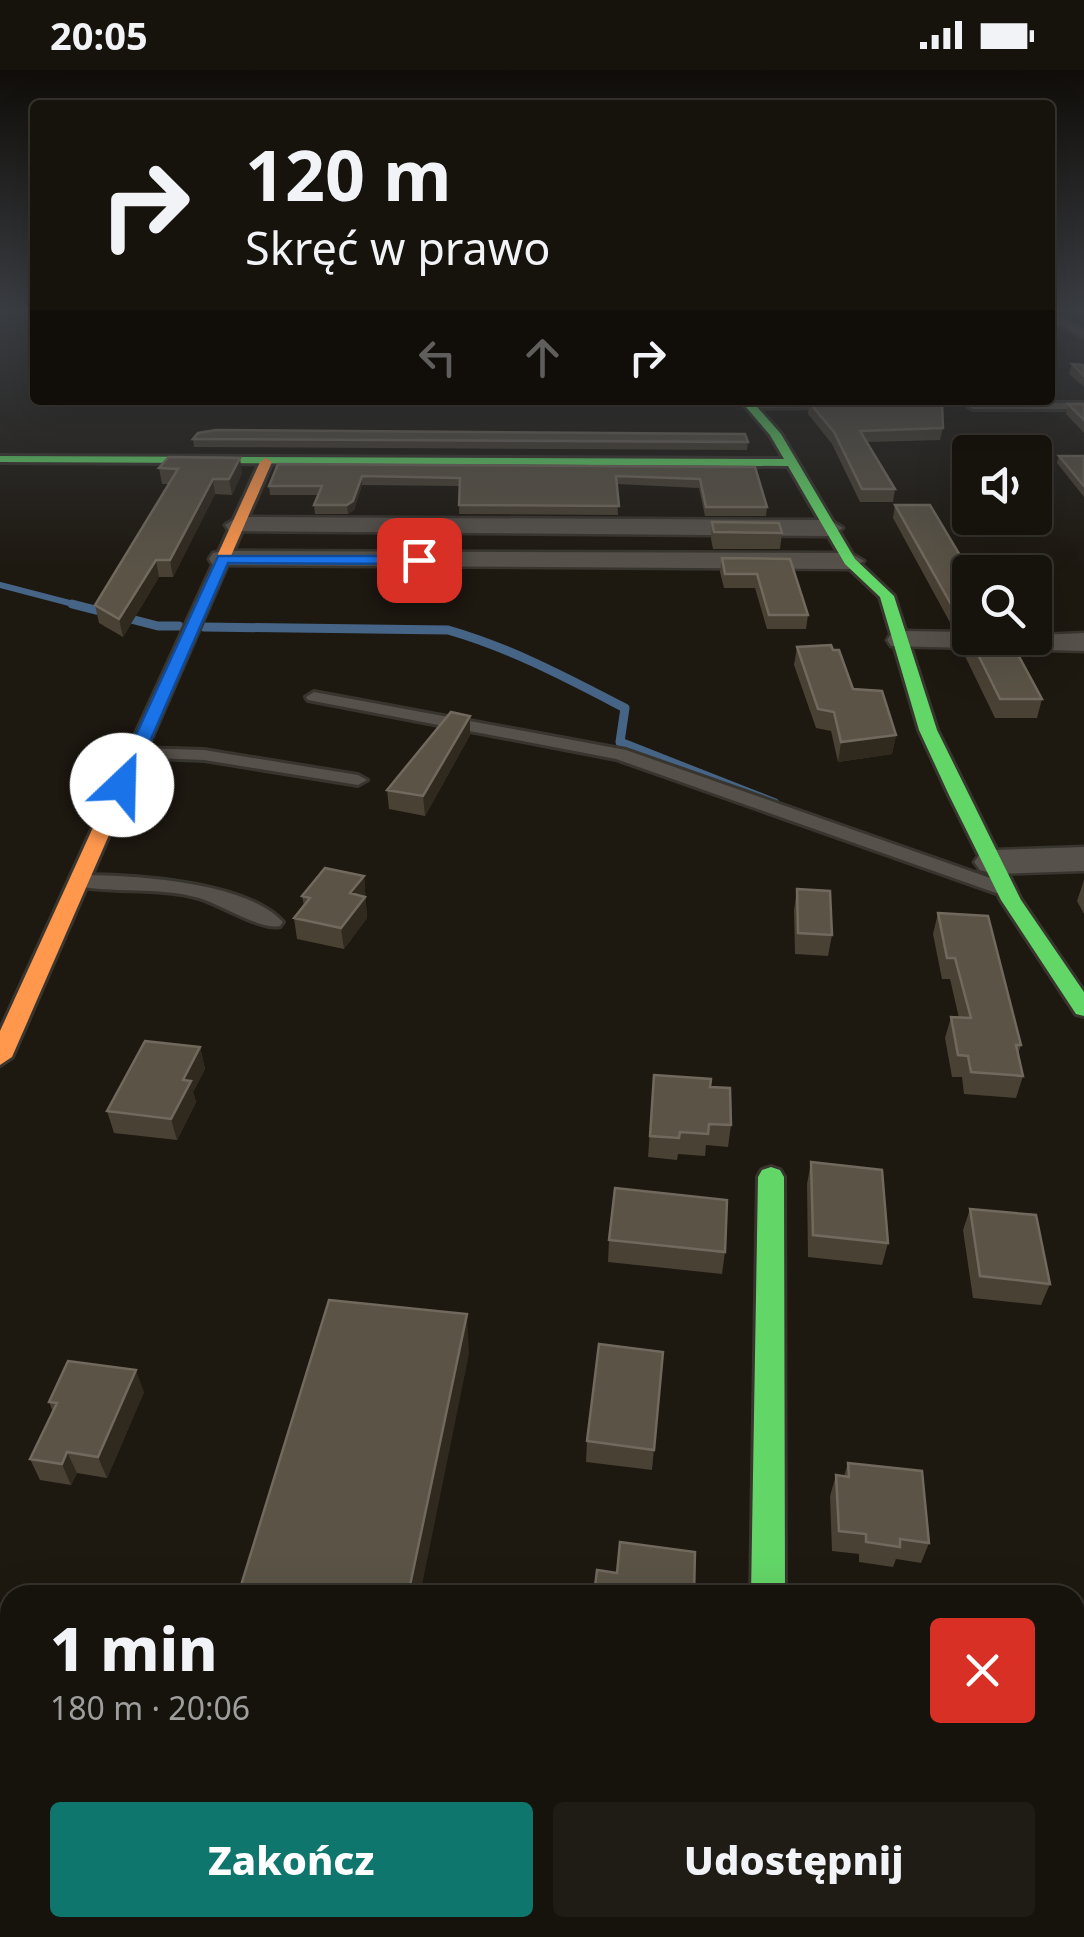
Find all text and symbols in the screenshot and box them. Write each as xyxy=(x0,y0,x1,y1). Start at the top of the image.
text: 20:05 xyxy=(50,9,148,61)
text: 120 m xyxy=(245,126,452,222)
icon: right xyxy=(80,140,210,270)
text: Skręć w prawo xyxy=(245,217,550,278)
icon: left xyxy=(410,330,465,385)
icon: ahead xyxy=(515,330,570,385)
icon: right xyxy=(620,330,675,385)
map controls xyxy=(952,435,1052,655)
button: sound xyxy=(952,435,1052,535)
pin xyxy=(377,518,462,603)
icon: arrive xyxy=(392,533,447,588)
button: search xyxy=(952,555,1052,655)
position arrow xyxy=(70,733,174,837)
text: 1 min xyxy=(50,1607,218,1689)
button: close xyxy=(930,1618,1035,1723)
text: 180 m · 20:06 xyxy=(50,1686,250,1729)
button: Zakończ xyxy=(50,1802,533,1917)
button: Udostępnij xyxy=(553,1802,1035,1917)

